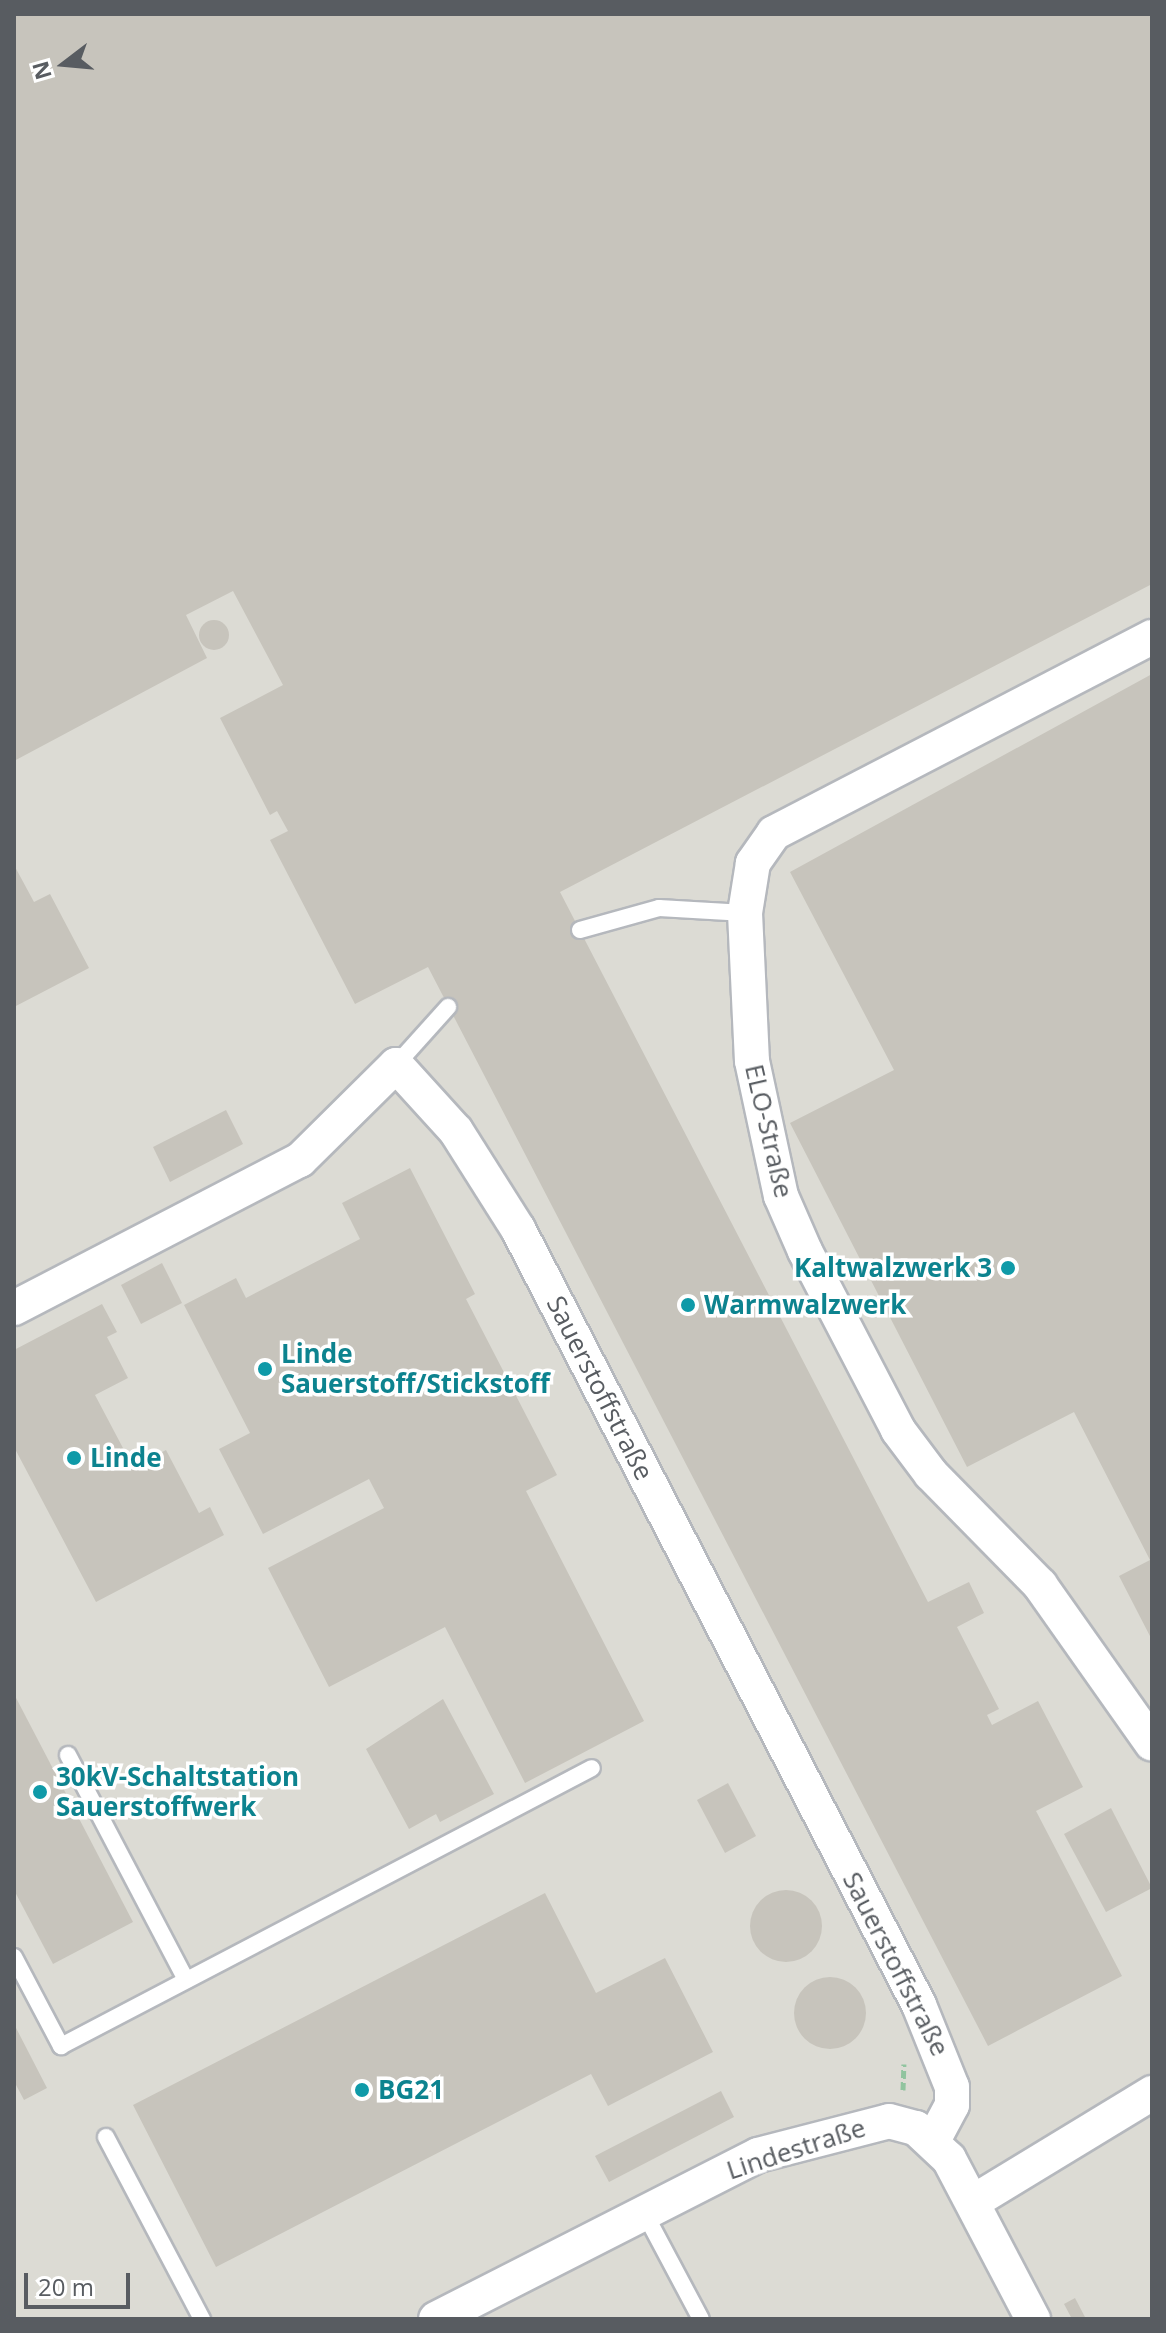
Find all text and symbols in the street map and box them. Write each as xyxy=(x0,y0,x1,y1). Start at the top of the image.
north arrow xyxy=(24,24,104,104)
text: N xyxy=(24,58,58,83)
street label: ELO-Straße xyxy=(739,1061,799,1201)
place label: Kaltwalzwerk 3 xyxy=(794,1252,992,1284)
marker: Kaltwalzwerk 3 xyxy=(999,1259,1017,1277)
place label: Warmwalzwerk xyxy=(704,1289,906,1321)
street label: Sauerstoffstraße xyxy=(540,1291,660,1485)
marker: Warmwalzwerk xyxy=(679,1296,697,1314)
place label: Linde Sauerstoff/Stickstoff xyxy=(281,1338,550,1400)
marker: Linde Sauerstoff/Stickstoff xyxy=(256,1360,274,1378)
place label: Linde xyxy=(90,1442,162,1474)
marker: Linde xyxy=(65,1449,83,1467)
place label: 30kV-Schaltstation Sauerstoffwerk xyxy=(56,1761,299,1822)
marker: 30kV-Schaltstation Sauerstoffwerk xyxy=(31,1783,49,1801)
street label: Sauerstoffstraße xyxy=(836,1867,956,2061)
place label: BG21 xyxy=(378,2074,444,2106)
marker: BG21 xyxy=(353,2081,371,2099)
street label: Lindestraße xyxy=(723,2112,869,2186)
scale bar xyxy=(28,2257,134,2307)
text: 20 m xyxy=(38,2270,94,2303)

